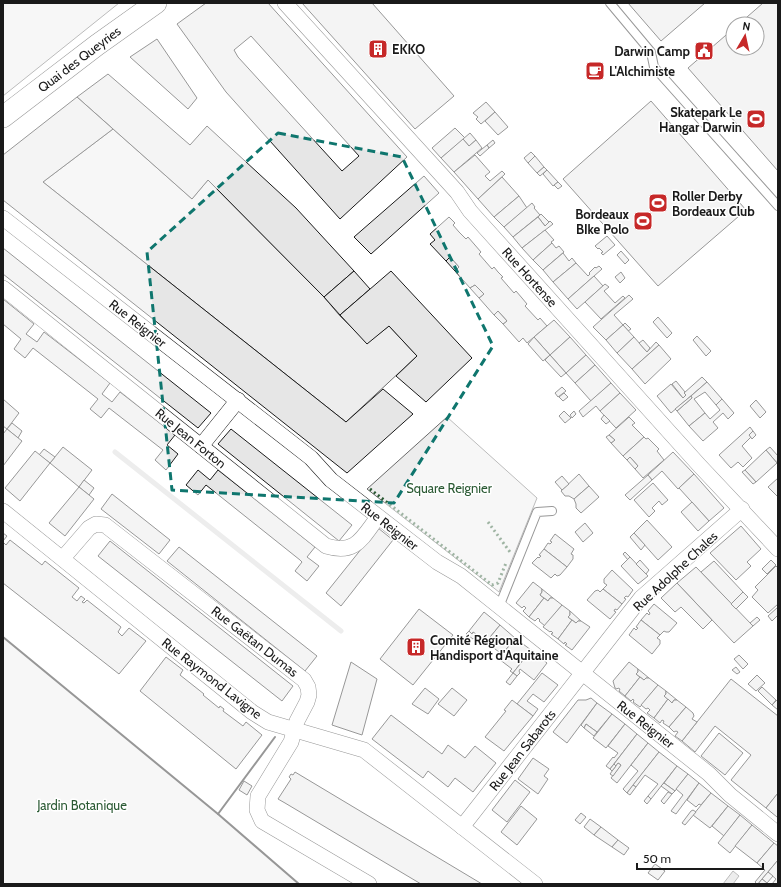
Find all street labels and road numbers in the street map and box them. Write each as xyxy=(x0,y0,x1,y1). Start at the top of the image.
street label: Quai des Queyries xyxy=(34,22,124,95)
street label: Rue Hortense xyxy=(499,244,561,310)
street label: Rue Reignier xyxy=(106,296,171,351)
street label: Rue Jean Forton xyxy=(152,405,230,471)
street label: Rue Reignier xyxy=(358,499,423,554)
street label: Rue Adolphe Chales xyxy=(629,527,721,614)
street label: Rue Gaëtan Dumas xyxy=(208,602,302,680)
street label: Rue Raymond Lavigne xyxy=(159,634,265,722)
street label: Rue Reignier xyxy=(614,697,679,752)
street label: Rue Jean Sabarots xyxy=(485,706,559,794)

